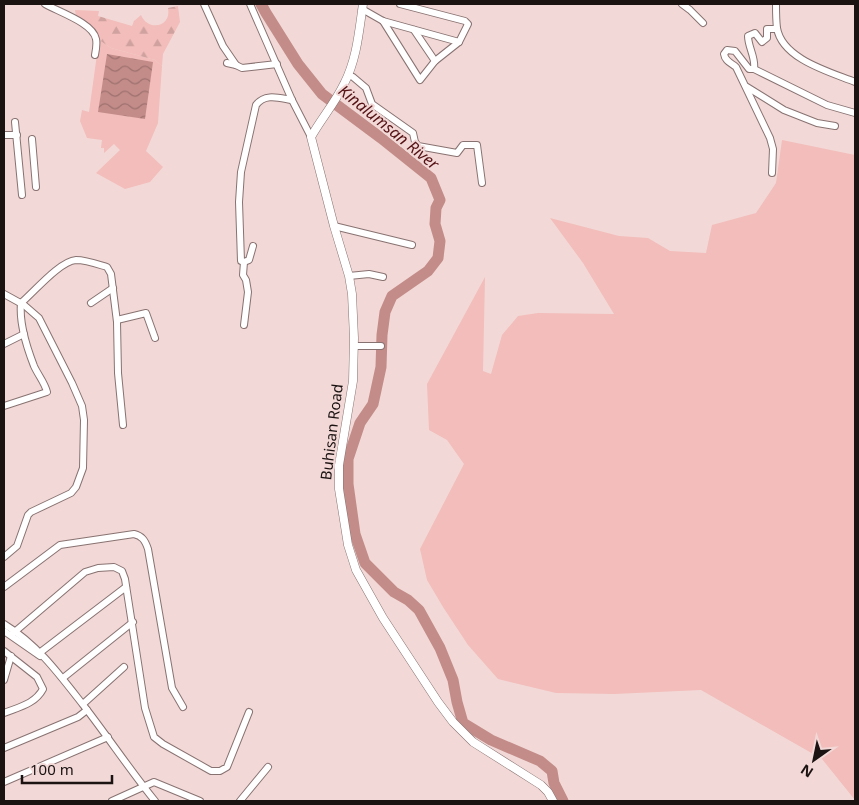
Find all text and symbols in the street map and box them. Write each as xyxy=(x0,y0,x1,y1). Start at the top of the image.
water label: Kinalumsan River xyxy=(334,80,444,175)
street label: Buhisan Road xyxy=(315,383,347,481)
north arrow xyxy=(789,735,839,785)
scale bar xyxy=(22,752,112,784)
text: 100 m xyxy=(30,759,74,779)
text: N xyxy=(797,760,817,782)

